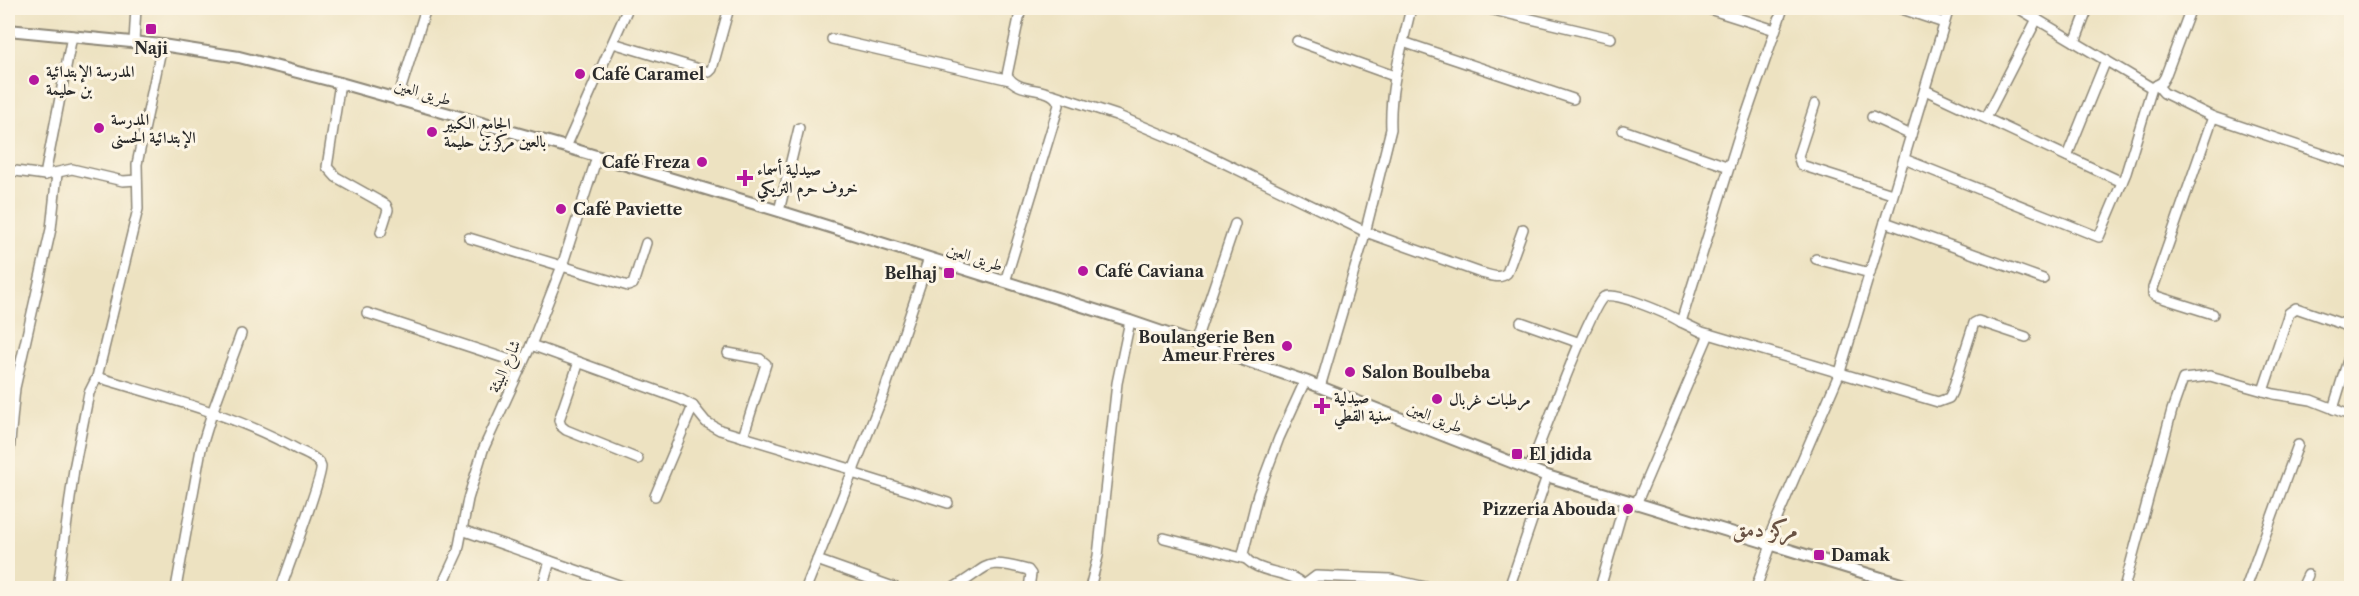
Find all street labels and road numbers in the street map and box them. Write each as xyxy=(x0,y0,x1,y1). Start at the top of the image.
street label: طريق العين xyxy=(392,74,454,111)
street label: طريق العين xyxy=(944,239,1006,276)
street label: شارع البيئة xyxy=(483,336,528,397)
street label: طريق العين xyxy=(1404,397,1466,438)

